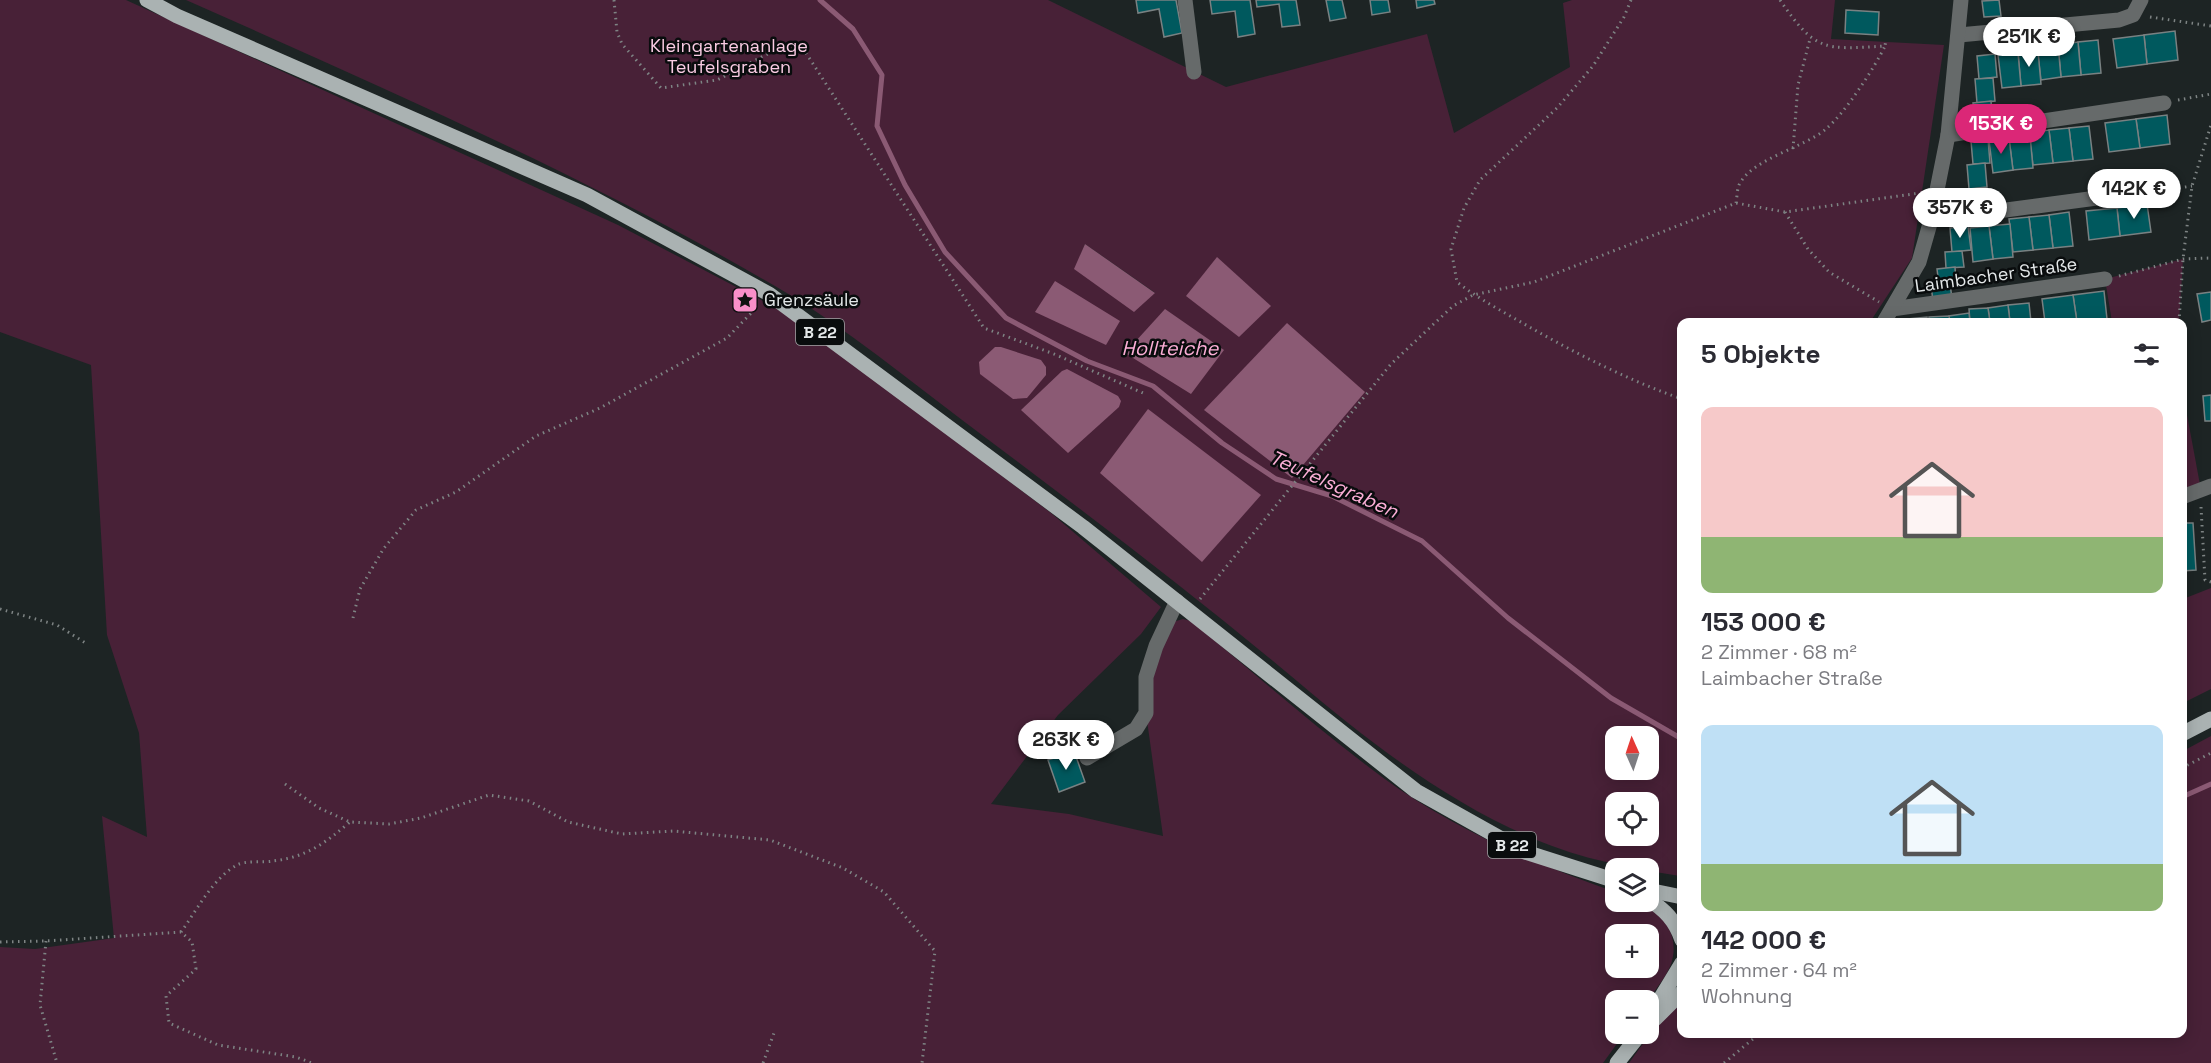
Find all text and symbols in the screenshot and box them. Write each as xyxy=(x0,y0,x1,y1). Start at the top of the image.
pin: 251K € xyxy=(1980,17,2078,68)
text: 251K € xyxy=(1997,23,2061,49)
park label: Kleingartenanlage Teufelsgraben xyxy=(650,34,808,78)
pin: 153K € xyxy=(1952,104,2050,155)
text: 153K € xyxy=(1969,110,2033,136)
pin: 142K € xyxy=(2085,169,2183,220)
text: 142K € xyxy=(2102,175,2166,201)
pin: 357K € xyxy=(1911,188,2009,239)
text: 357K € xyxy=(1927,194,1993,220)
street label: Laimbacher Straße xyxy=(1913,252,2079,297)
place icon: Grenzsäule xyxy=(730,285,760,315)
place label: Grenzsäule xyxy=(764,288,859,311)
road number: B 22 xyxy=(796,319,844,345)
water label: Hollteiche xyxy=(1122,335,1220,361)
text: 5 Objekte xyxy=(1701,337,1820,371)
icon: filters xyxy=(2130,338,2163,371)
water label: Teufelsgraben xyxy=(1266,444,1403,524)
icon: home xyxy=(1878,446,1986,554)
text: 153 000 € xyxy=(1701,605,1826,639)
text: 2 Zimmer · 68 m² xyxy=(1701,639,1857,665)
text: Laimbacher Straße xyxy=(1701,665,1883,691)
pin: 263K € xyxy=(1017,720,1115,771)
text: 263K € xyxy=(1032,726,1100,752)
north arrow xyxy=(1605,726,1659,780)
map controls xyxy=(1605,726,1659,1044)
icon: home xyxy=(1878,764,1986,872)
button: locate xyxy=(1605,792,1659,846)
road number: B 22 xyxy=(1488,832,1536,858)
button: layers xyxy=(1605,858,1659,912)
text: 142 000 € xyxy=(1701,923,1826,957)
button: + xyxy=(1605,924,1659,978)
text: 2 Zimmer · 64 m² xyxy=(1701,957,1857,983)
text: Wohnung xyxy=(1701,983,1792,1009)
button: − xyxy=(1605,990,1659,1044)

